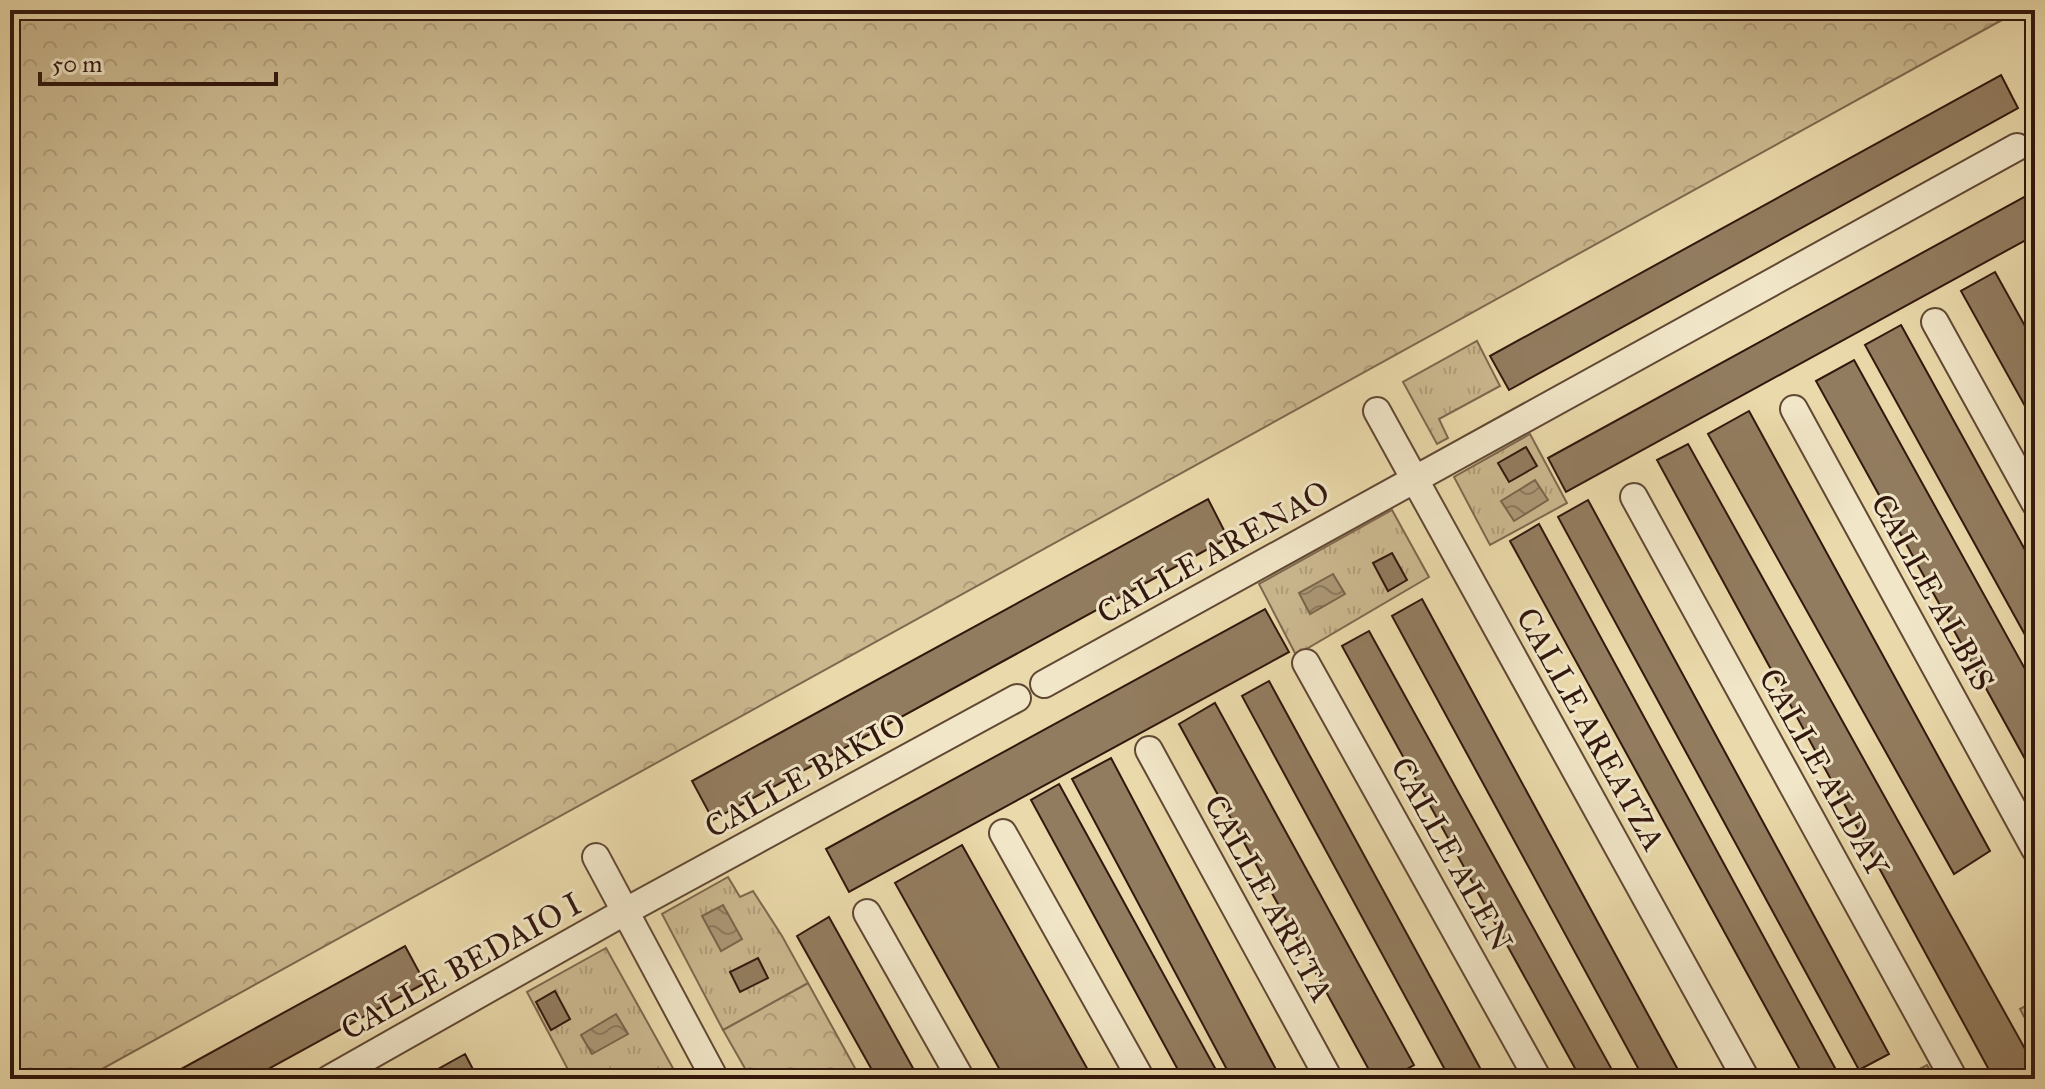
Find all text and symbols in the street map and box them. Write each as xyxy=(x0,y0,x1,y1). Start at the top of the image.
scale bar xyxy=(40,36,276,86)
text: 50 m xyxy=(52,49,102,79)
street label: CALLE ARENAO xyxy=(1090,472,1336,632)
street label: CALLE ALBIS xyxy=(1862,487,2003,697)
street label: CALLE AREATZA xyxy=(1508,601,1674,858)
street label: CALLE ALDAY xyxy=(1750,662,1897,883)
street label: CALLE BAKIO xyxy=(698,704,912,847)
street label: CALLE ALEN xyxy=(1382,750,1521,958)
street label: CALLE ARETA xyxy=(1196,788,1342,1009)
street label: CALLE BEDAIO I xyxy=(334,884,588,1049)

